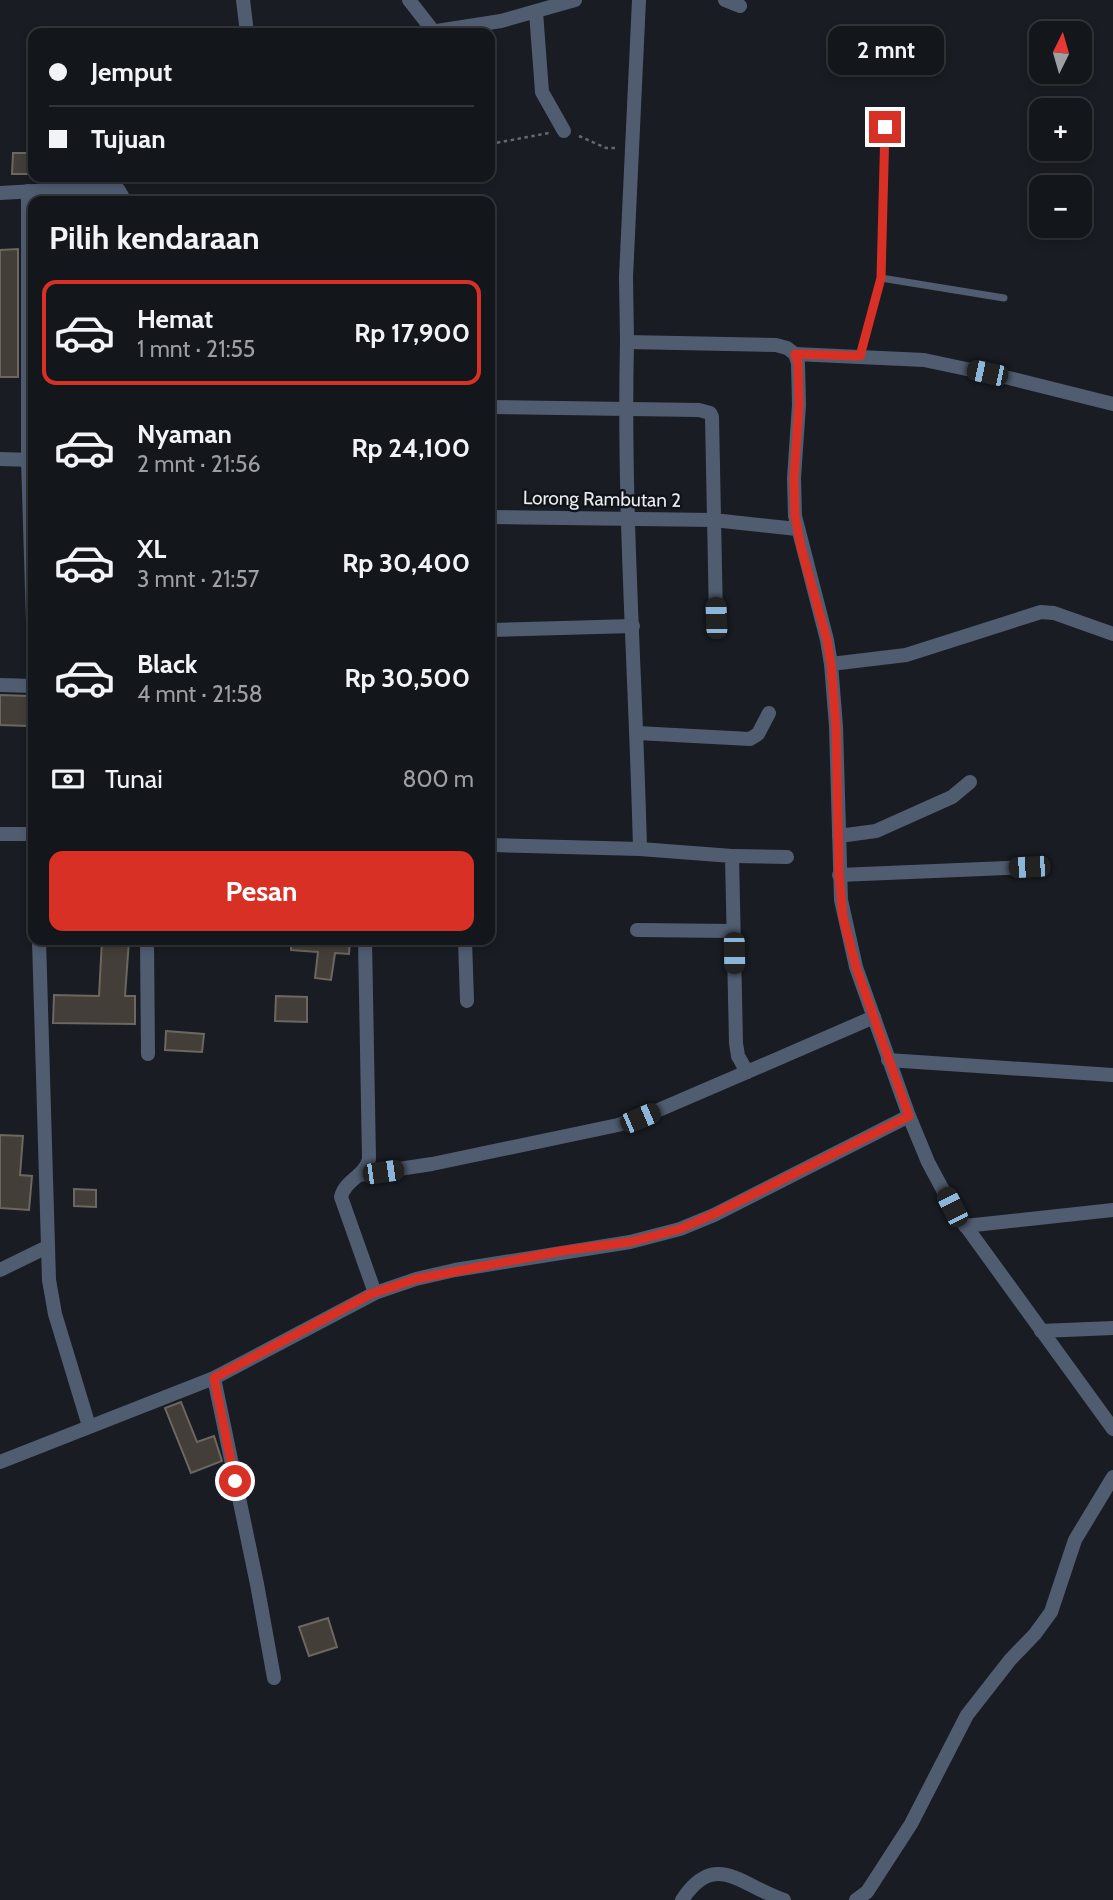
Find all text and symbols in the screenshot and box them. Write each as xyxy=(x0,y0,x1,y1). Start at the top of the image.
north arrow xyxy=(1029,21,1092,84)
map controls xyxy=(1029,21,1092,238)
callout: 2 mnt xyxy=(827,25,943,74)
text: 2 mnt xyxy=(857,36,915,64)
text: Jemput xyxy=(91,56,172,88)
button: + xyxy=(1029,98,1092,161)
route end xyxy=(869,111,901,143)
text: Tujuan xyxy=(91,123,166,155)
button: − xyxy=(1029,175,1092,238)
text: Pilih kendaraan xyxy=(49,218,260,257)
icon: car xyxy=(53,301,116,364)
text: Hemat xyxy=(137,303,213,335)
text: Rp 17,900 xyxy=(354,317,470,349)
text: 1 mnt · 21:55 xyxy=(137,335,255,363)
car xyxy=(965,358,1010,388)
icon: car xyxy=(53,416,116,479)
text: Nyaman xyxy=(137,418,232,450)
text: Rp 24,100 xyxy=(351,432,470,464)
text: 2 mnt · 21:56 xyxy=(137,450,261,478)
street label: Lorong Rambutan 2 xyxy=(523,486,681,512)
icon: car xyxy=(53,531,116,594)
text: XL xyxy=(137,533,166,565)
text: Rp 30,400 xyxy=(342,547,470,579)
text: 3 mnt · 21:57 xyxy=(137,565,259,593)
car xyxy=(705,597,728,639)
icon: car xyxy=(53,646,116,709)
text: Black xyxy=(137,648,197,680)
text: Rp 30,500 xyxy=(344,662,470,694)
text: 4 mnt · 21:58 xyxy=(137,680,263,708)
icon: cash xyxy=(49,760,87,798)
text: Tunai xyxy=(105,763,163,795)
text: 800 m xyxy=(403,765,474,793)
button: Pesan xyxy=(49,851,474,931)
car xyxy=(1008,855,1051,879)
car xyxy=(724,932,745,974)
car xyxy=(617,1100,664,1136)
car xyxy=(361,1159,406,1185)
car xyxy=(934,1184,971,1230)
route start xyxy=(219,1465,251,1497)

